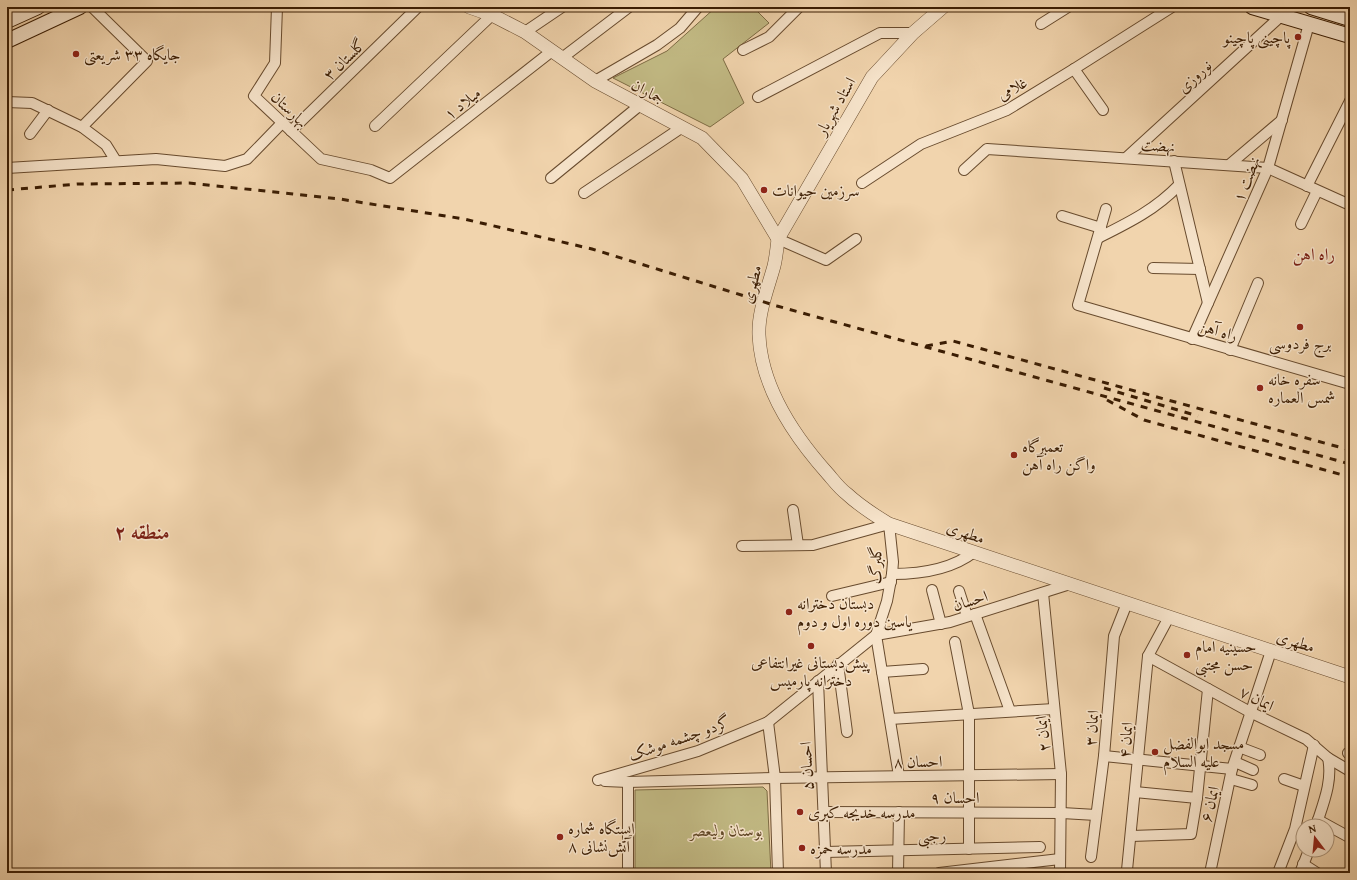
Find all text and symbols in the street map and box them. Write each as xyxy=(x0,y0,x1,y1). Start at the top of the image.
place label: پاچینی پاچینو xyxy=(1221,25,1291,49)
marker: پاچینی پاچینو xyxy=(1293,32,1303,42)
street label: گلستان ۳ xyxy=(317,33,371,85)
place label: جایگاه ۳۳ شریعتی xyxy=(84,42,180,66)
marker: جایگاه ۳۳ شریعتی xyxy=(71,49,81,59)
street label: نوروزی xyxy=(1171,54,1217,98)
street label: غلامی xyxy=(993,70,1031,106)
street label: جماران xyxy=(627,72,669,110)
street label: استاد شهریار xyxy=(808,72,861,142)
street label: میلاد ۱ xyxy=(438,81,486,125)
street label: بهارستان xyxy=(266,85,314,133)
street label: نهضت xyxy=(1140,132,1176,158)
street label: نهضت ۱ xyxy=(1226,153,1266,205)
place label: سرزمین حیوانات xyxy=(772,178,860,202)
marker: سرزمین حیوانات xyxy=(759,185,769,195)
district label: راه اهن xyxy=(1293,241,1335,266)
street label: مطهری xyxy=(734,262,768,306)
street label: راه آهن xyxy=(1196,313,1240,347)
marker: برج فردوسی xyxy=(1295,322,1305,332)
place label: برج فردوسی xyxy=(1269,331,1332,358)
place label: سفره خانه شمس العماره xyxy=(1268,367,1335,409)
marker: سفره خانه شمس العماره xyxy=(1255,383,1265,393)
place label: تعمیرگاه واگن راه آهن xyxy=(1022,434,1096,476)
marker: تعمیرگاه واگن راه آهن xyxy=(1009,450,1019,460)
street label: مطهری xyxy=(944,514,988,550)
district label: منطقه ۲ xyxy=(115,517,169,546)
street label: گلبرگ xyxy=(862,546,888,584)
street label: احسان xyxy=(949,583,991,617)
place label: دبستان دخترانه یاسین دوره اول و دوم xyxy=(797,591,913,636)
marker: دبستان دخترانه یاسین دوره اول و دوم xyxy=(784,607,794,617)
street label: مطهری xyxy=(1274,624,1318,658)
place label: حسینیه امام حسن مجتبی xyxy=(1195,634,1256,678)
marker: پیش‌دبستانی غیرانتفاعی دخترانه پارمیس xyxy=(806,641,816,651)
place label: پیش‌دبستانی غیرانتفاعی دخترانه پارمیس xyxy=(751,650,871,692)
marker: حسینیه امام حسن مجتبی xyxy=(1182,650,1192,660)
street label: ایمان ۷ xyxy=(1235,679,1279,717)
street label: گردو چشمه موشک xyxy=(625,709,733,767)
street label: ایمان ۳ xyxy=(1077,709,1105,747)
street label: ایمان ۲ xyxy=(1028,715,1056,753)
street label: ایمان ۴ xyxy=(1111,721,1139,759)
place label: مسجد ابوالفضل علیه السلام xyxy=(1163,731,1244,776)
street label: احسان ۵ xyxy=(793,741,819,791)
marker: مسجد ابوالفضل علیه السلام xyxy=(1150,747,1160,757)
street label: احسان ۸ xyxy=(893,749,943,773)
street label: ایمان ۶ xyxy=(1193,784,1225,824)
street label: احسان ۹ xyxy=(931,785,979,809)
place label: مدرسه خدیجه کبری xyxy=(808,800,915,824)
marker: مدرسه خدیجه کبری xyxy=(795,807,805,817)
place label: ایستگاه شماره ۸ آتش‌نشانی xyxy=(568,816,635,858)
park label: بوستان ولیعصر xyxy=(688,818,763,842)
north arrow xyxy=(1295,818,1335,858)
text: N xyxy=(1307,820,1319,837)
street label: رجبی xyxy=(918,823,946,849)
marker: ایستگاه شماره ۸ آتش‌نشانی xyxy=(555,832,565,842)
place label: مدرسه حمزه xyxy=(810,836,872,860)
marker: مدرسه حمزه xyxy=(797,843,807,853)

